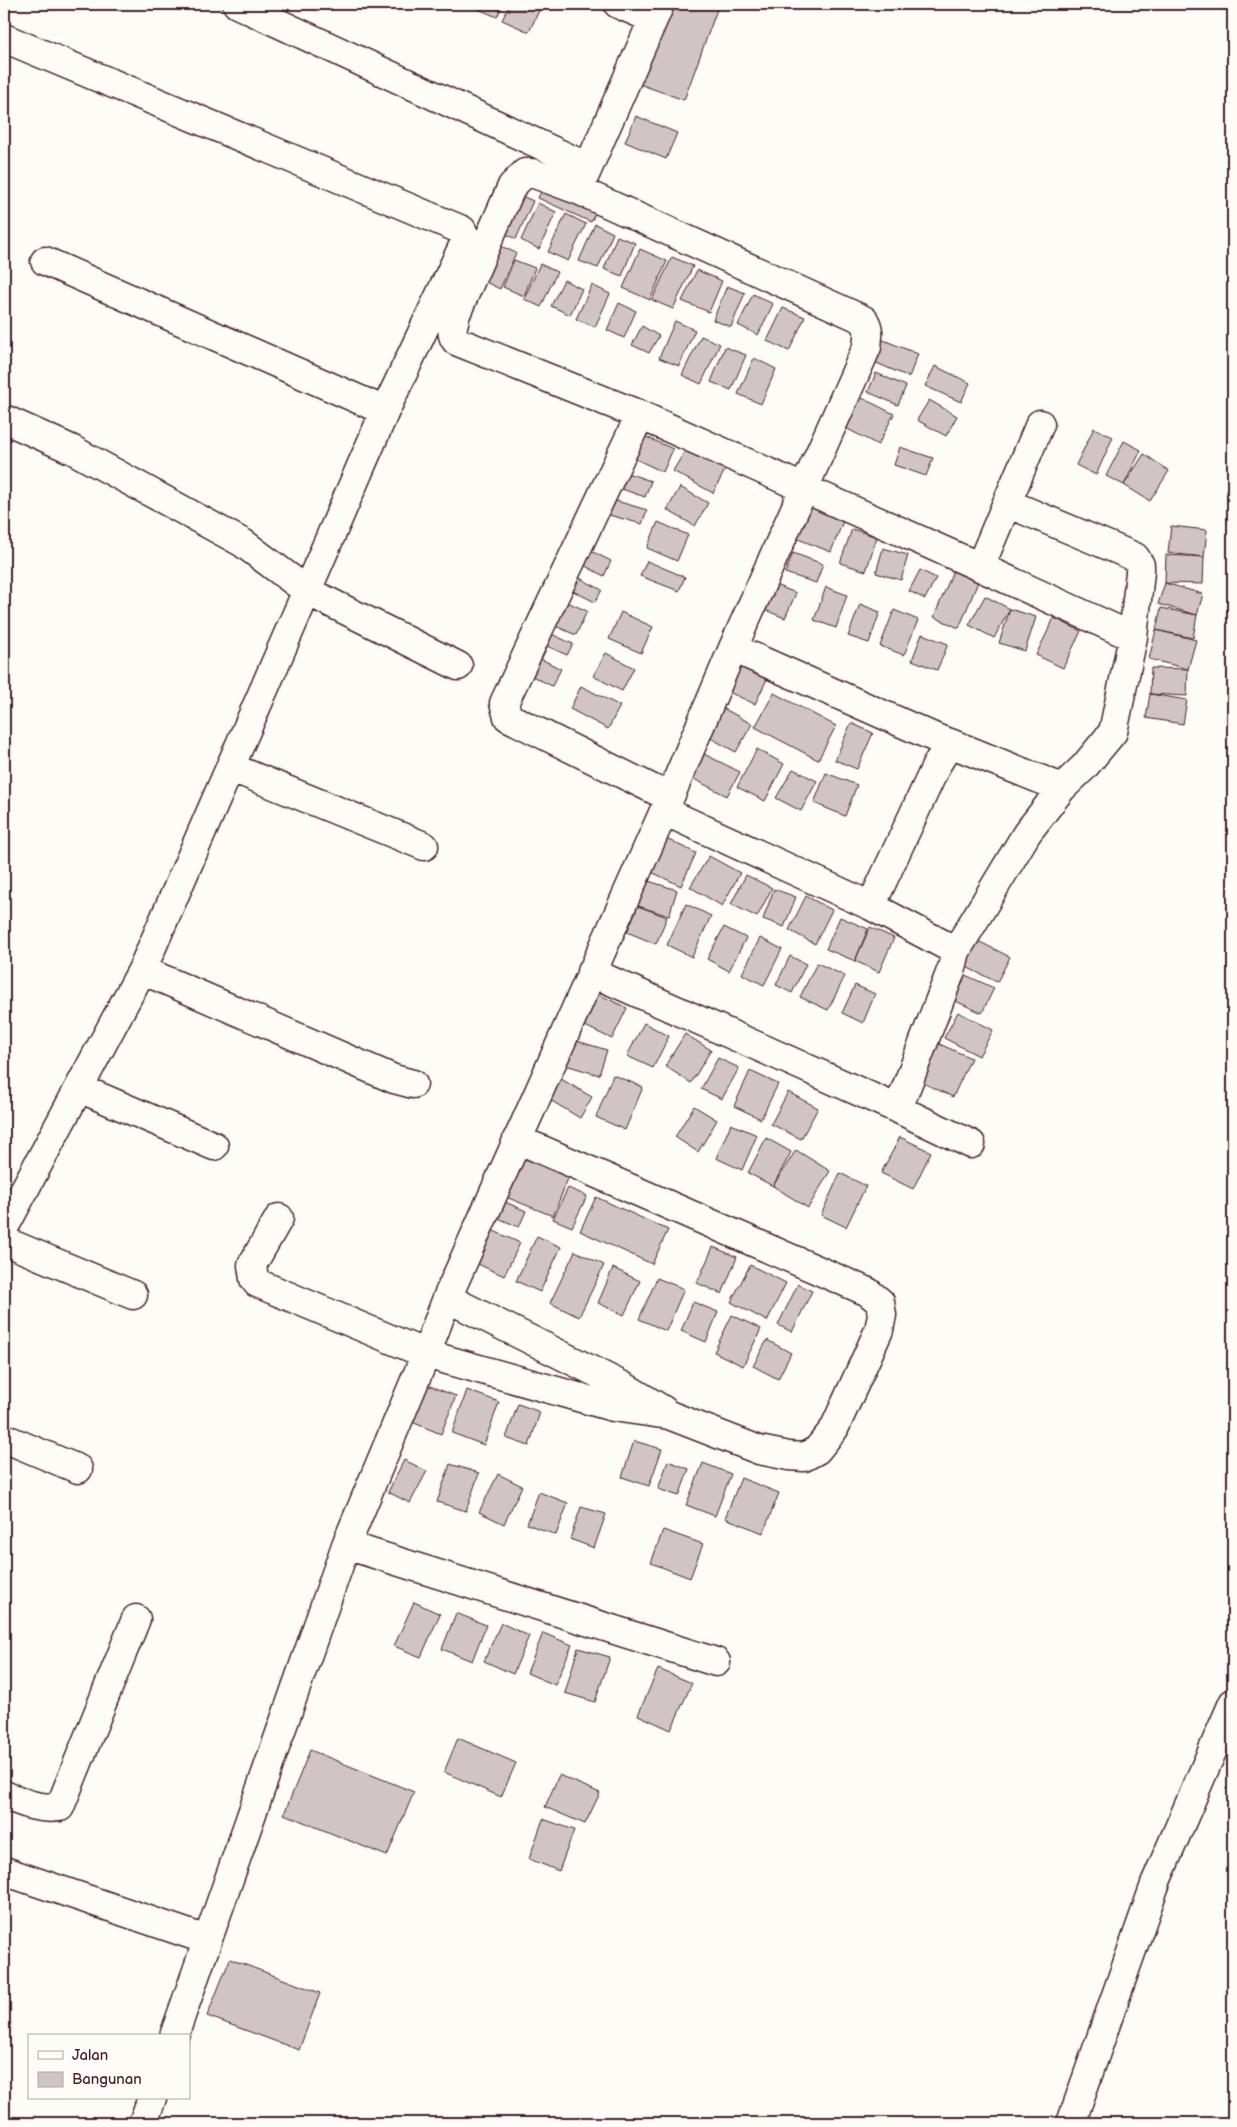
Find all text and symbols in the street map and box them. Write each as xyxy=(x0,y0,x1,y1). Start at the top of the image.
legend xyxy=(28,2034,190,2100)
text: Jalan xyxy=(72,2046,108,2065)
text: Bangunan xyxy=(72,2070,142,2089)

